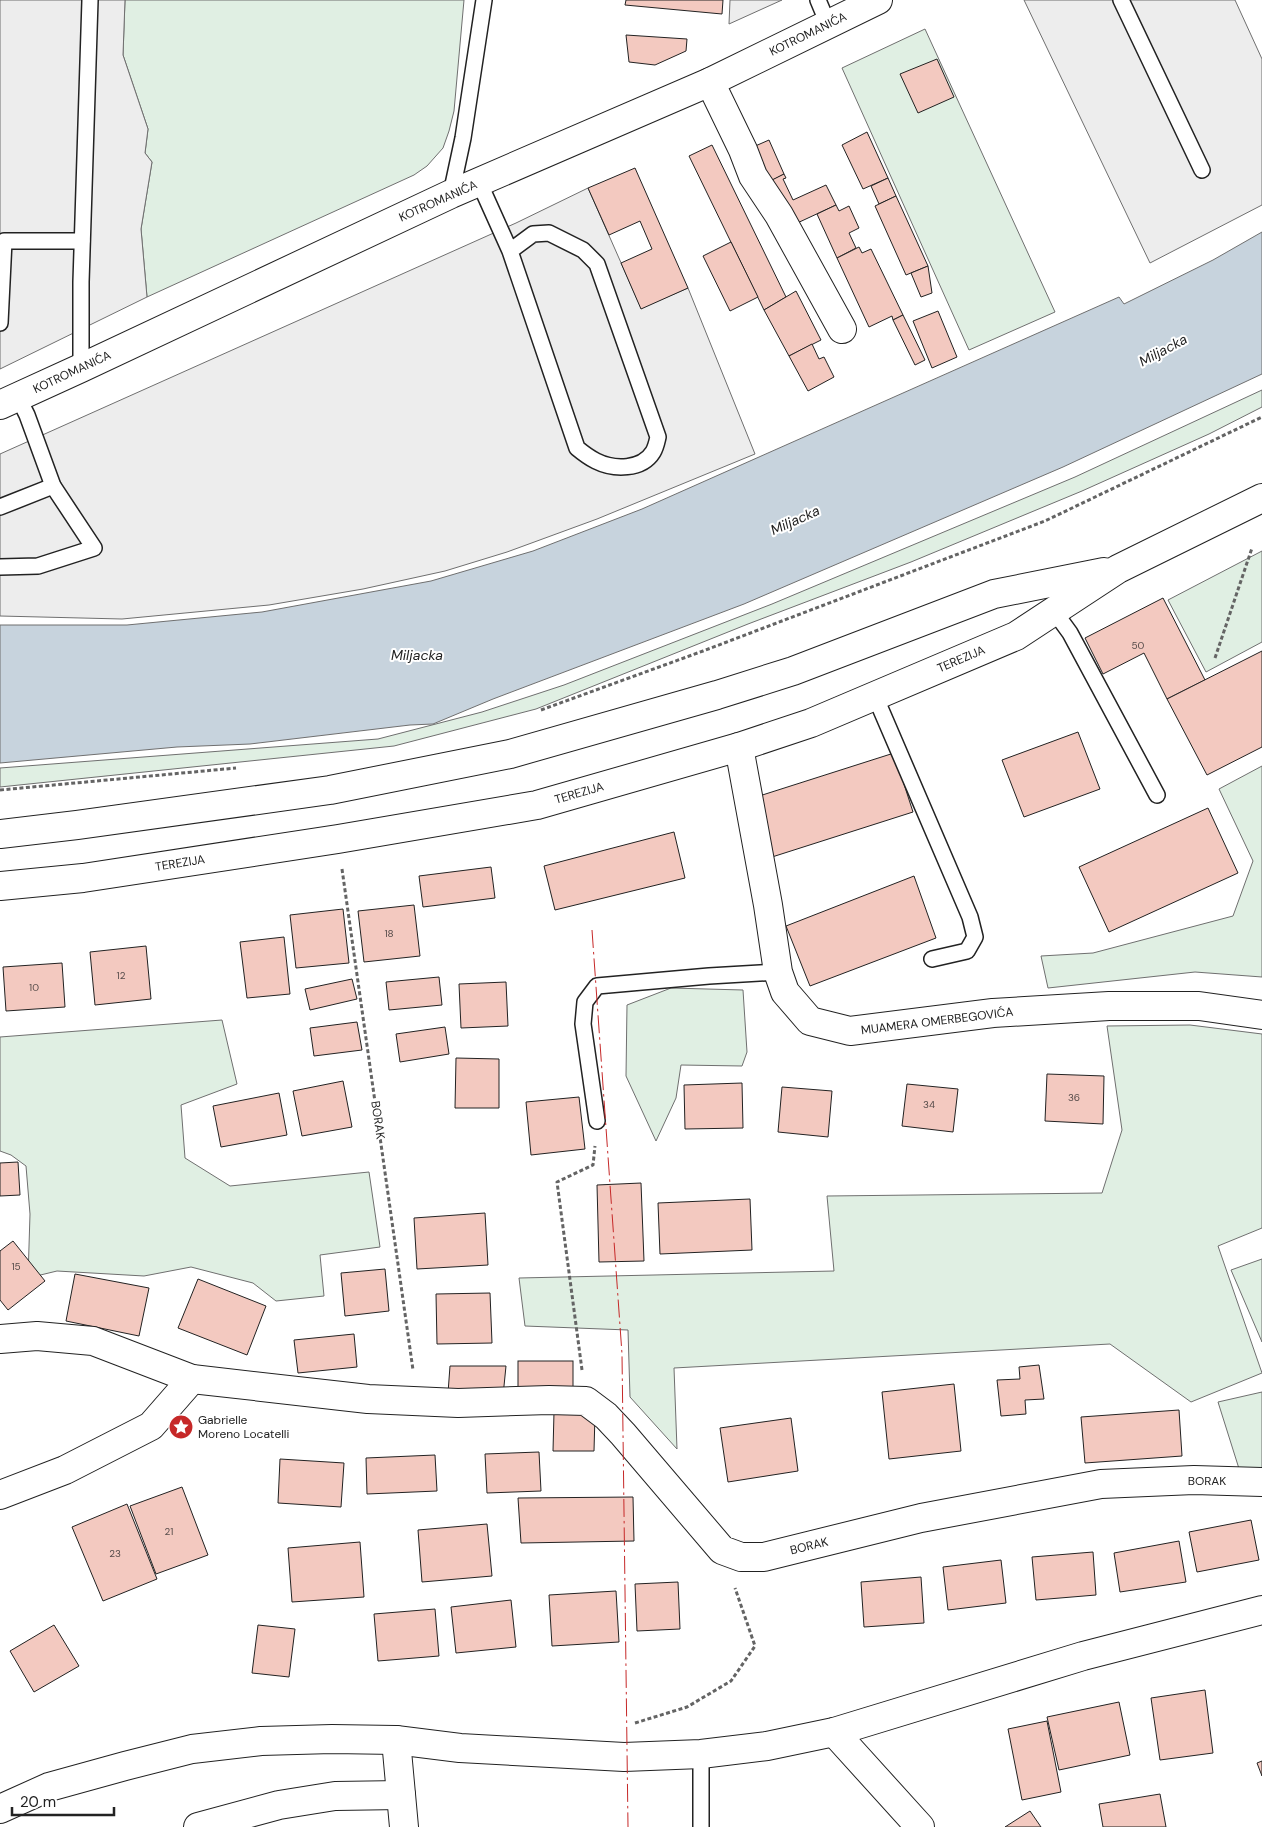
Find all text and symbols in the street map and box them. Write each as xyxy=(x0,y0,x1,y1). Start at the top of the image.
street label: KOTROMANIĆA xyxy=(767,8,849,60)
street label: KOTROMANIĆA xyxy=(396,177,480,225)
water label: Miljacka xyxy=(1136,330,1190,370)
street label: KOTROMANIĆA xyxy=(31,347,113,397)
water label: Miljacka xyxy=(768,501,823,539)
house number: 50 xyxy=(1132,639,1145,652)
street label: TEREZIJA xyxy=(935,642,987,676)
water label: Miljacka xyxy=(391,646,443,664)
street label: TEREZIJA xyxy=(553,778,605,808)
street label: TEREZIJA xyxy=(154,851,206,875)
house number: 18 xyxy=(384,927,394,940)
house number: 12 xyxy=(117,969,126,982)
house number: 10 xyxy=(29,981,39,994)
street label: MUAMERA OMERBEGOVIĆA xyxy=(860,1004,1014,1038)
house number: 36 xyxy=(1068,1091,1080,1104)
house number: 34 xyxy=(923,1098,935,1111)
street label: BORAK xyxy=(367,1100,389,1140)
house number: 15 xyxy=(11,1260,21,1273)
place label: Gabrielle Moreno Locatelli xyxy=(198,1412,290,1442)
place icon: Gabrielle Moreno Locatelli xyxy=(168,1414,194,1440)
street label: BORAK xyxy=(1188,1473,1226,1489)
house number: 21 xyxy=(165,1525,173,1538)
street label: BORAK xyxy=(788,1534,830,1558)
house number: 23 xyxy=(109,1547,121,1560)
scale bar xyxy=(12,1784,115,1816)
text: 20 m xyxy=(20,1792,56,1812)

